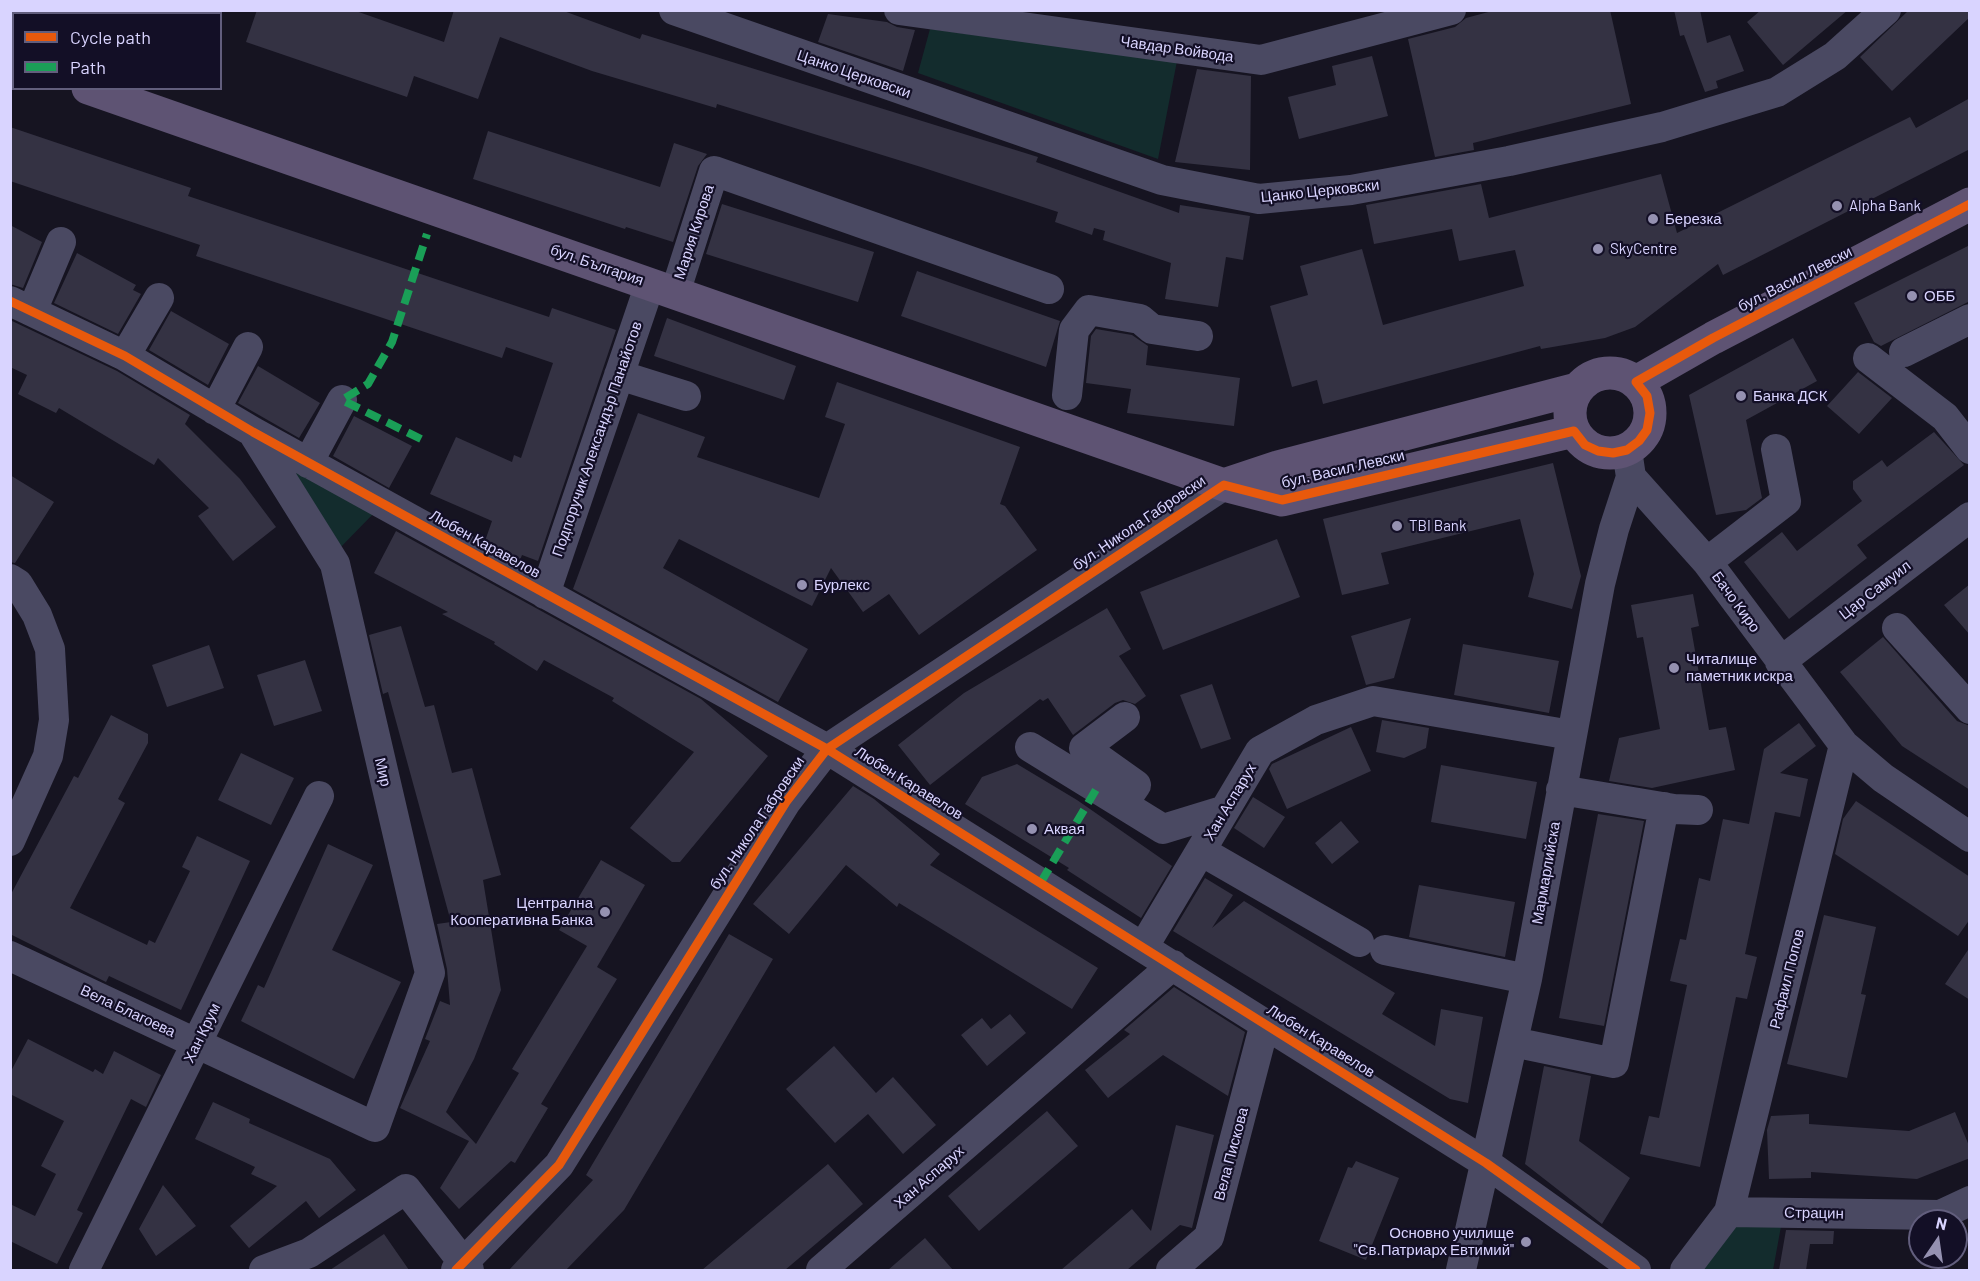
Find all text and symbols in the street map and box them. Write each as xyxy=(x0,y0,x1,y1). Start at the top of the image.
legend xyxy=(12,12,222,90)
text: Cycle path xyxy=(70,26,151,48)
street label: Чавдар Войвода xyxy=(1119,32,1235,66)
street label: Цанко Церковски xyxy=(795,46,913,102)
text: Path xyxy=(70,56,106,78)
street label: Цанко Церковски xyxy=(1260,176,1380,206)
street label: Мария Кирова xyxy=(670,182,718,282)
place label: Alpha Bank xyxy=(1849,197,1921,215)
marker: Alpha Bank xyxy=(1830,199,1844,213)
place label: Березка xyxy=(1665,210,1722,228)
marker: Березка xyxy=(1646,212,1660,226)
place label: SkyCentre xyxy=(1610,240,1677,258)
street label: бул. България xyxy=(548,241,646,289)
marker: SkyCentre xyxy=(1591,242,1605,256)
street label: бул. Васил Левски xyxy=(1735,242,1855,316)
place label: ОББ xyxy=(1924,287,1955,305)
marker: ОББ xyxy=(1905,289,1919,303)
street label: Подпоручик Александър Панайотов xyxy=(548,319,646,559)
place label: Банка ДСК xyxy=(1753,387,1827,405)
marker: Банка ДСК xyxy=(1734,389,1748,403)
street label: бул. Васил Левски xyxy=(1280,446,1406,492)
street label: бул. Никола Габровски xyxy=(1069,472,1209,574)
street label: Любен Каравелов xyxy=(427,506,543,582)
place label: TBI Bank xyxy=(1409,517,1466,535)
marker: TBI Bank xyxy=(1390,519,1404,533)
street label: Цар Самуил xyxy=(1836,557,1914,623)
street label: Бачо Киро xyxy=(1708,568,1764,636)
place label: Бурлекс xyxy=(814,576,870,594)
marker: Бурлекс xyxy=(795,578,809,592)
place label: Читалище паметник искра xyxy=(1686,650,1793,685)
marker: Читалище паметник искра xyxy=(1667,661,1681,675)
street label: Любен Каравелов xyxy=(852,743,966,823)
street label: бул. Никола Габровски xyxy=(706,753,808,893)
street label: Мир xyxy=(371,756,395,788)
street label: Хан Аспарух xyxy=(1200,760,1260,844)
place label: Аквая xyxy=(1044,820,1085,838)
street label: Мармарлийска xyxy=(1528,820,1564,926)
marker: Аквая xyxy=(1025,822,1039,836)
place label: Централна Кооперативна Банка xyxy=(450,894,593,929)
marker: Централна Кооперативна Банка xyxy=(598,905,612,919)
street label: Рафаил Попов xyxy=(1766,927,1808,1031)
street label: Вела Благоева xyxy=(78,981,178,1041)
street label: Хан Крум xyxy=(180,1000,224,1066)
street label: Любен Каравелов xyxy=(1264,1001,1378,1081)
street label: Вела Пискова xyxy=(1210,1105,1252,1203)
street label: Хан Аспарух xyxy=(890,1142,968,1212)
street label: Страцин xyxy=(1784,1203,1844,1223)
north arrow xyxy=(1908,1209,1968,1269)
text: N xyxy=(1934,1212,1949,1233)
place label: Основно училище "Св.Патриарх Евтимий" xyxy=(1354,1224,1514,1259)
marker: Основно училище "Св.Патриарх Евтимий" xyxy=(1519,1235,1533,1249)

